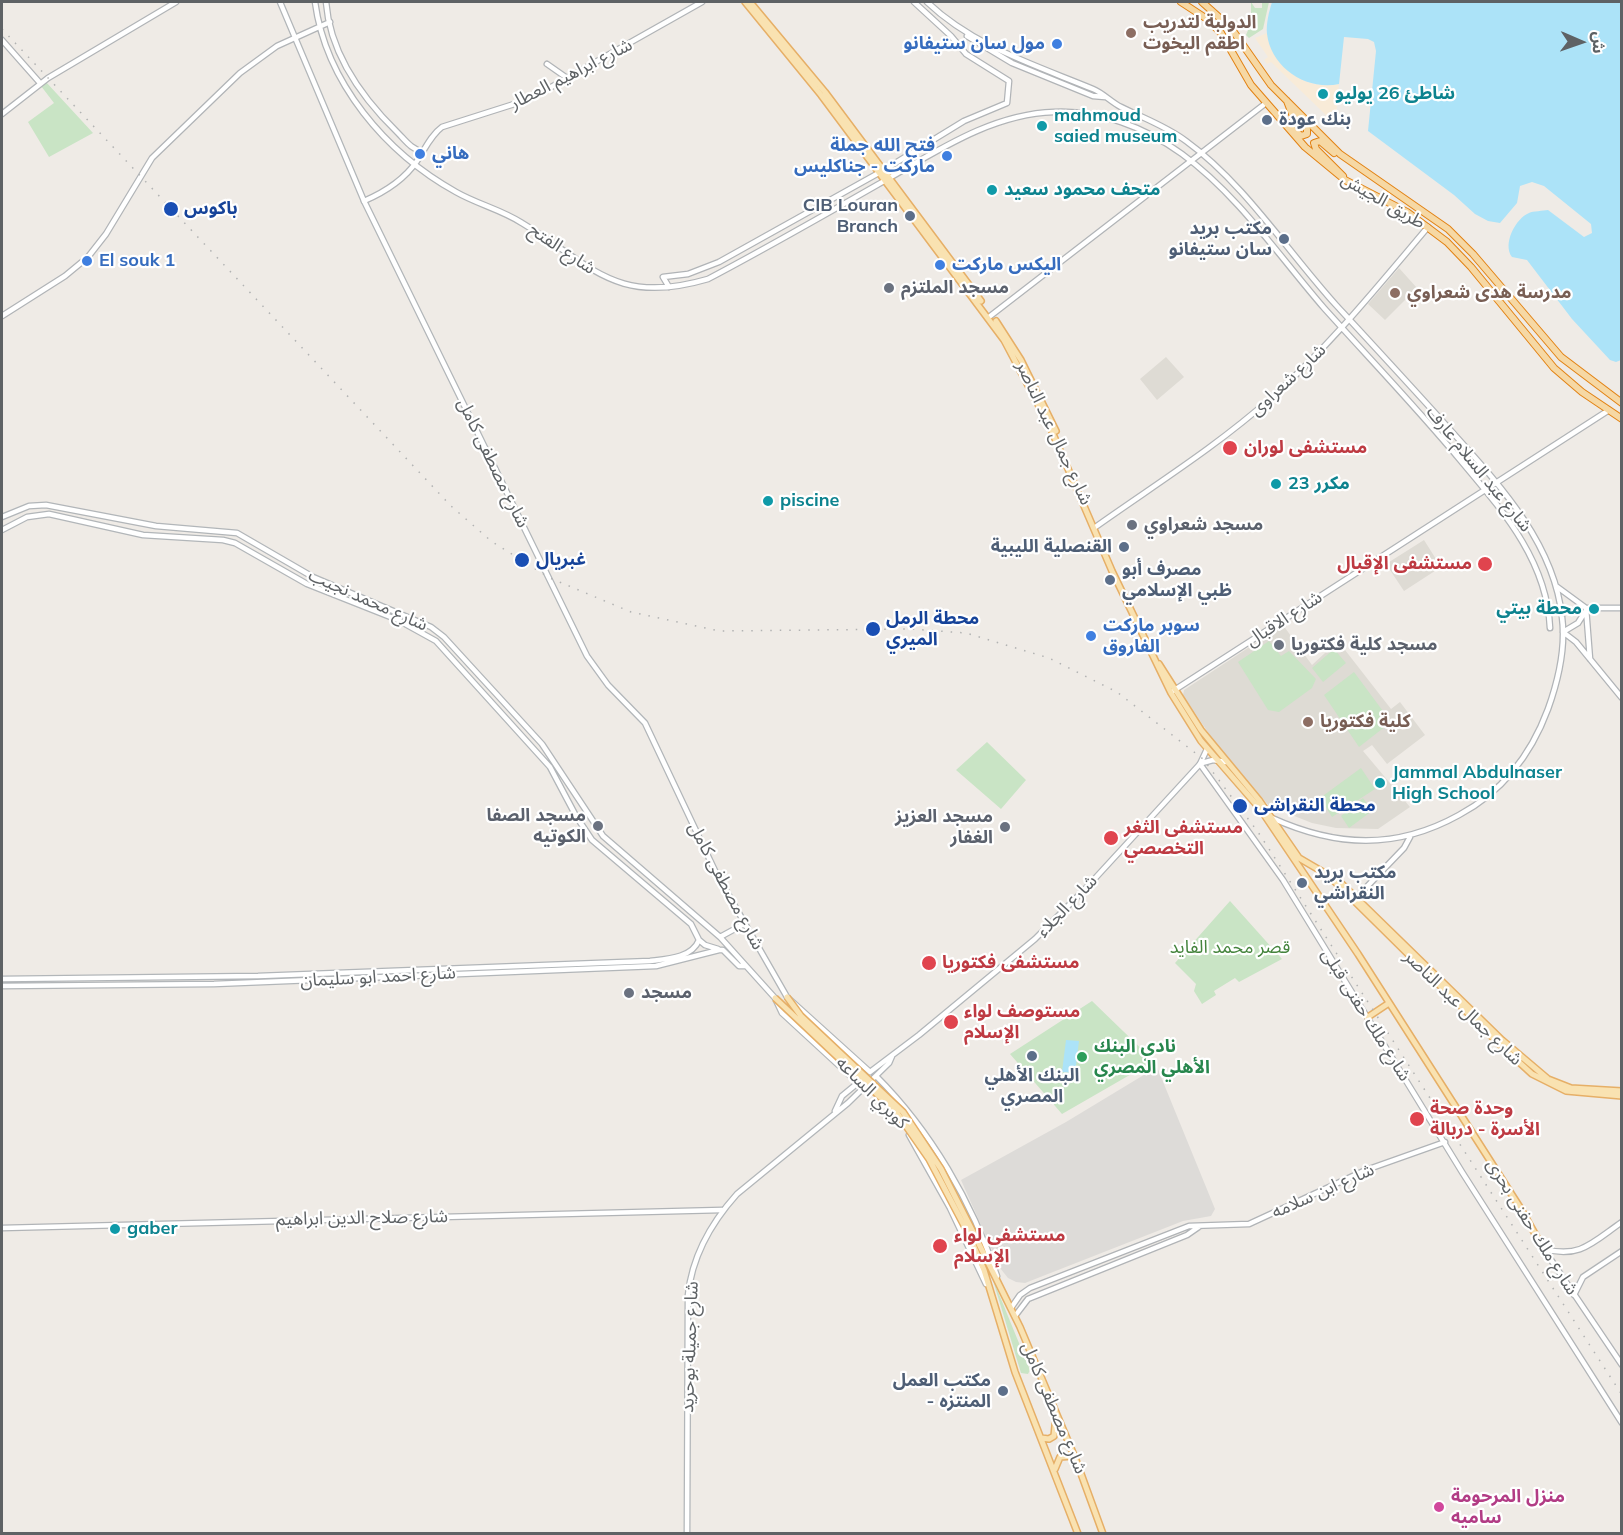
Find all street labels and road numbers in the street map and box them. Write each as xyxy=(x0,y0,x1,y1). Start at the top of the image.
street label: شارع ابراهيم العطار xyxy=(506,34,636,114)
street label: طريق الجيش xyxy=(1337,168,1429,234)
street label: شارع الفتح xyxy=(524,219,600,279)
street label: شارع شعراوى xyxy=(1246,339,1330,421)
street label: شارع جمال عبد الناصر xyxy=(1011,358,1097,508)
street label: شارع مصطفى كامل xyxy=(452,395,534,531)
street label: شارع عبد السلام عارف xyxy=(1422,402,1536,536)
street label: شارع محمد نجيب xyxy=(305,564,431,636)
street label: شارع الاقبال xyxy=(1242,586,1326,652)
street label: شارع مصطفى كامل xyxy=(683,819,769,953)
street label: شارع الجلاء xyxy=(1032,870,1102,942)
street label: شارع ملك حفنى قبلى xyxy=(1316,945,1416,1085)
street label: شارع جمال عبد الناصر xyxy=(1399,946,1527,1070)
street label: شارع احمد ابو سليمان xyxy=(300,962,456,992)
street label: كوبري الساعه xyxy=(831,1052,913,1134)
street label: شارع ملك حفنى بحرى xyxy=(1481,1155,1583,1299)
street label: شارع ابن سلامه xyxy=(1268,1159,1378,1223)
street label: شارع صلاح الدين ابراهيم xyxy=(276,1206,448,1230)
street label: شارع جميلة بوحريد xyxy=(677,1281,703,1413)
street label: شارع مصطفى كامل xyxy=(1016,1339,1092,1477)

